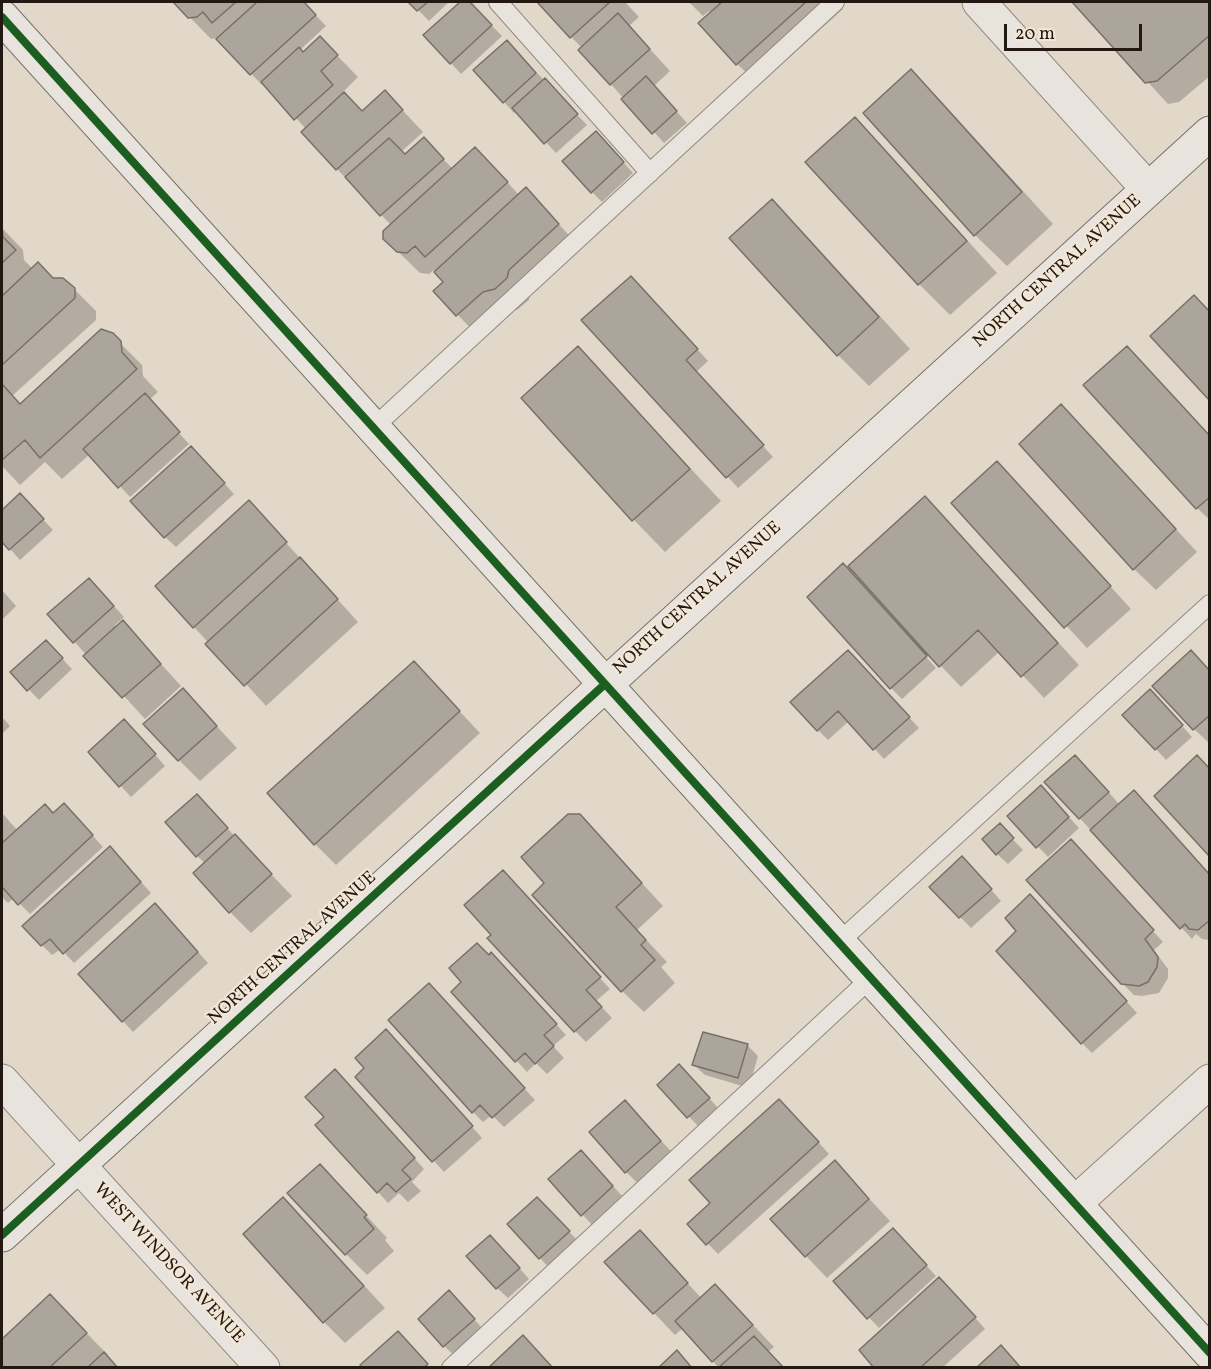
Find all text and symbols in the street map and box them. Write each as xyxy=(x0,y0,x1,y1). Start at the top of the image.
scale bar xyxy=(1007,12,1145,50)
text: 20 m xyxy=(1015,22,1055,47)
street label: NORTH CENTRAL AVENUE xyxy=(969,191,1147,353)
street label: NORTH CENTRAL AVENUE xyxy=(609,518,787,680)
street label: NORTH CENTRAL AVENUE xyxy=(204,868,382,1030)
street label: WEST WINDSOR AVENUE xyxy=(88,1179,248,1349)

